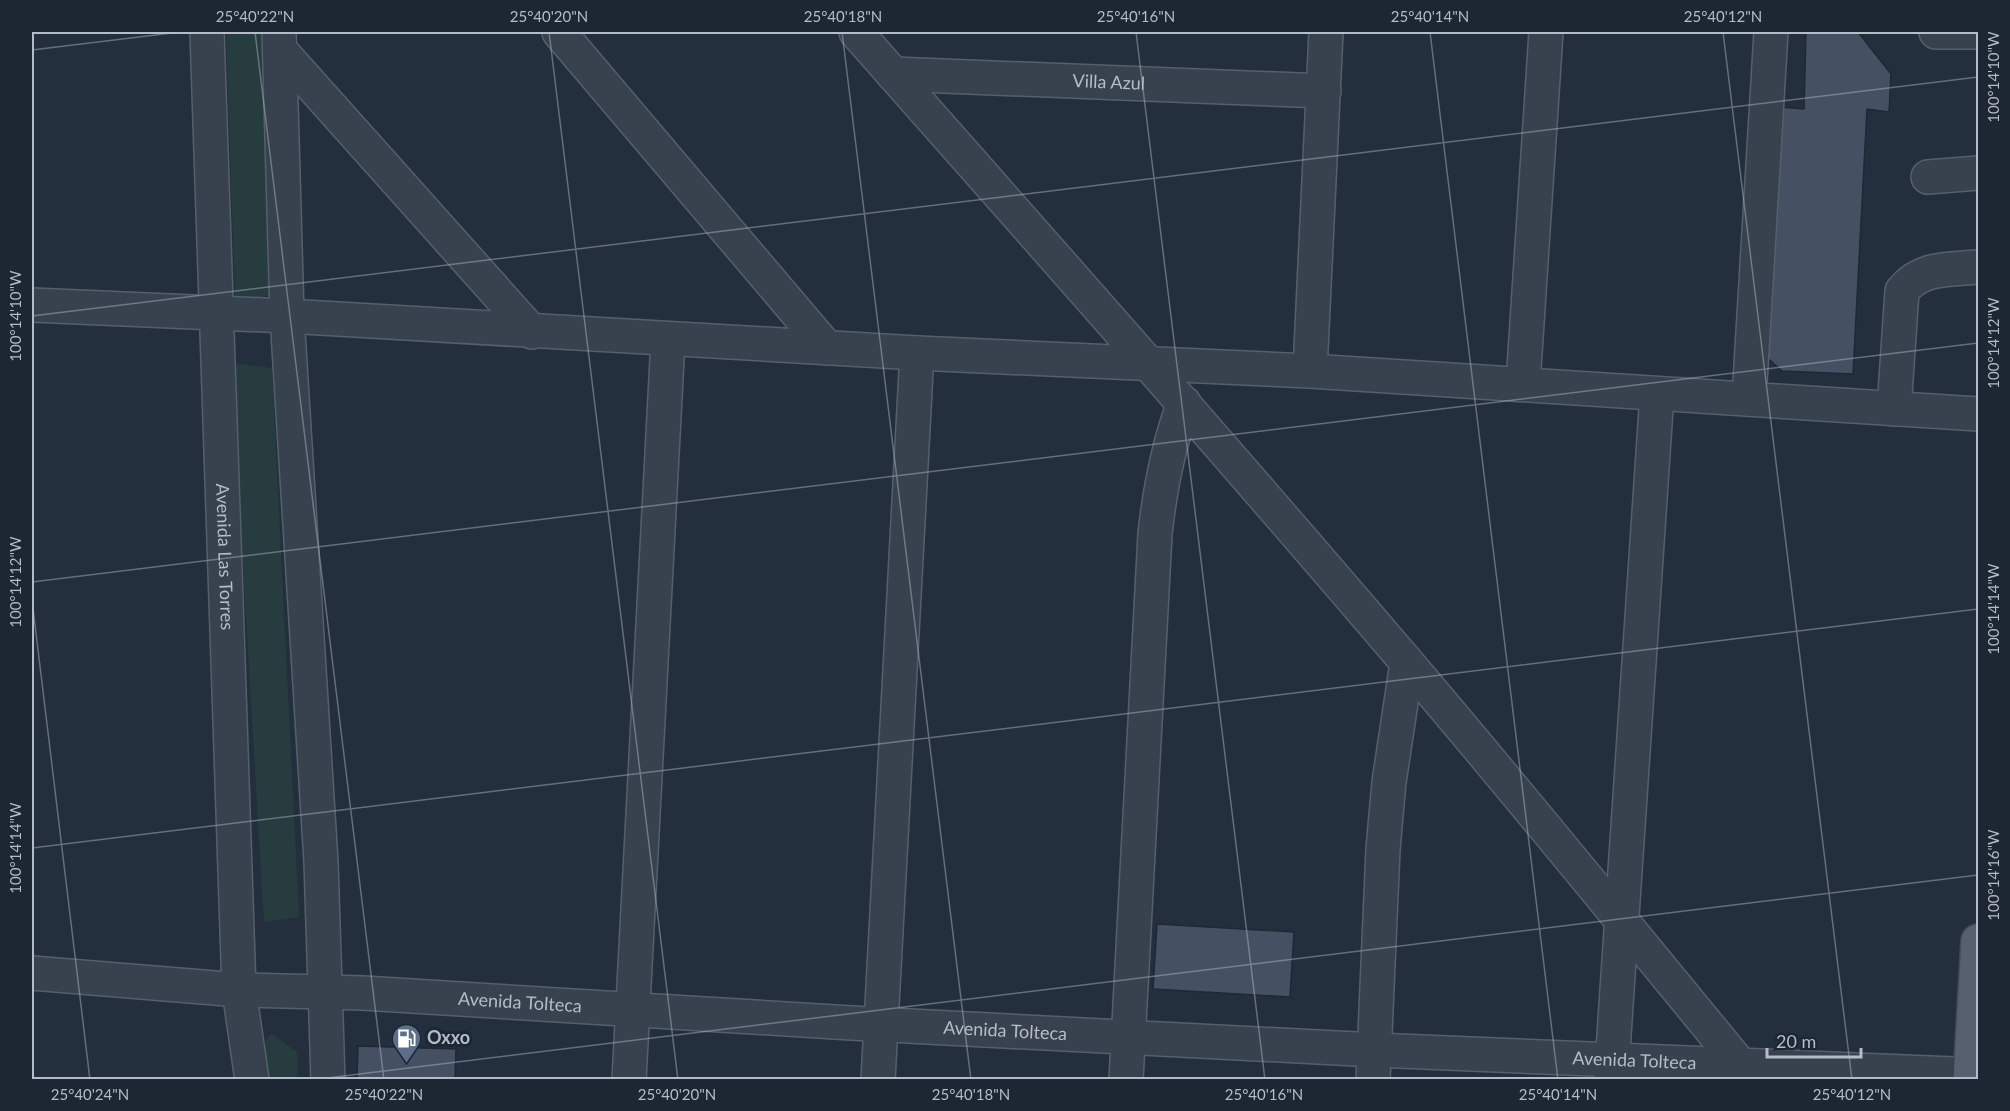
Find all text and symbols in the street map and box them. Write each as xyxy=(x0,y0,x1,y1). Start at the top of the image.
text: 25°40'22"N xyxy=(216,7,294,25)
text: 25°40'20"N xyxy=(510,7,588,25)
text: 25°40'18"N xyxy=(804,7,882,25)
text: 25°40'16"N xyxy=(1097,7,1175,25)
text: 25°40'14"N xyxy=(1391,7,1469,25)
text: 25°40'12"N xyxy=(1684,7,1762,25)
text: 100°14'10"W xyxy=(1984,31,2002,123)
street label: Villa Azul xyxy=(1072,69,1146,94)
text: 100°14'10"W xyxy=(6,270,24,362)
text: 100°14'12"W xyxy=(1984,297,2002,389)
street label: Avenida Las Torres xyxy=(212,483,239,631)
text: 100°14'12"W xyxy=(6,536,24,628)
text: 100°14'14"W xyxy=(1984,563,2002,655)
text: 100°14'14"W xyxy=(6,802,24,894)
text: 100°14'16"W xyxy=(1984,829,2002,921)
street label: Avenida Tolteca xyxy=(458,987,583,1016)
street label: Avenida Tolteca xyxy=(943,1016,1068,1044)
scale bar xyxy=(1767,1021,1862,1059)
fuel station icon: Oxxo xyxy=(390,1022,422,1064)
place label: Oxxo xyxy=(427,1026,470,1048)
text: 20 m xyxy=(1776,1030,1816,1052)
street label: Avenida Tolteca xyxy=(1572,1046,1697,1073)
text: 25°40'24"N xyxy=(51,1085,129,1103)
text: 25°40'22"N xyxy=(345,1085,423,1103)
text: 25°40'20"N xyxy=(638,1085,716,1103)
text: 25°40'18"N xyxy=(932,1085,1010,1103)
text: 25°40'16"N xyxy=(1225,1085,1303,1103)
text: 25°40'14"N xyxy=(1519,1085,1597,1103)
text: 25°40'12"N xyxy=(1813,1085,1891,1103)

